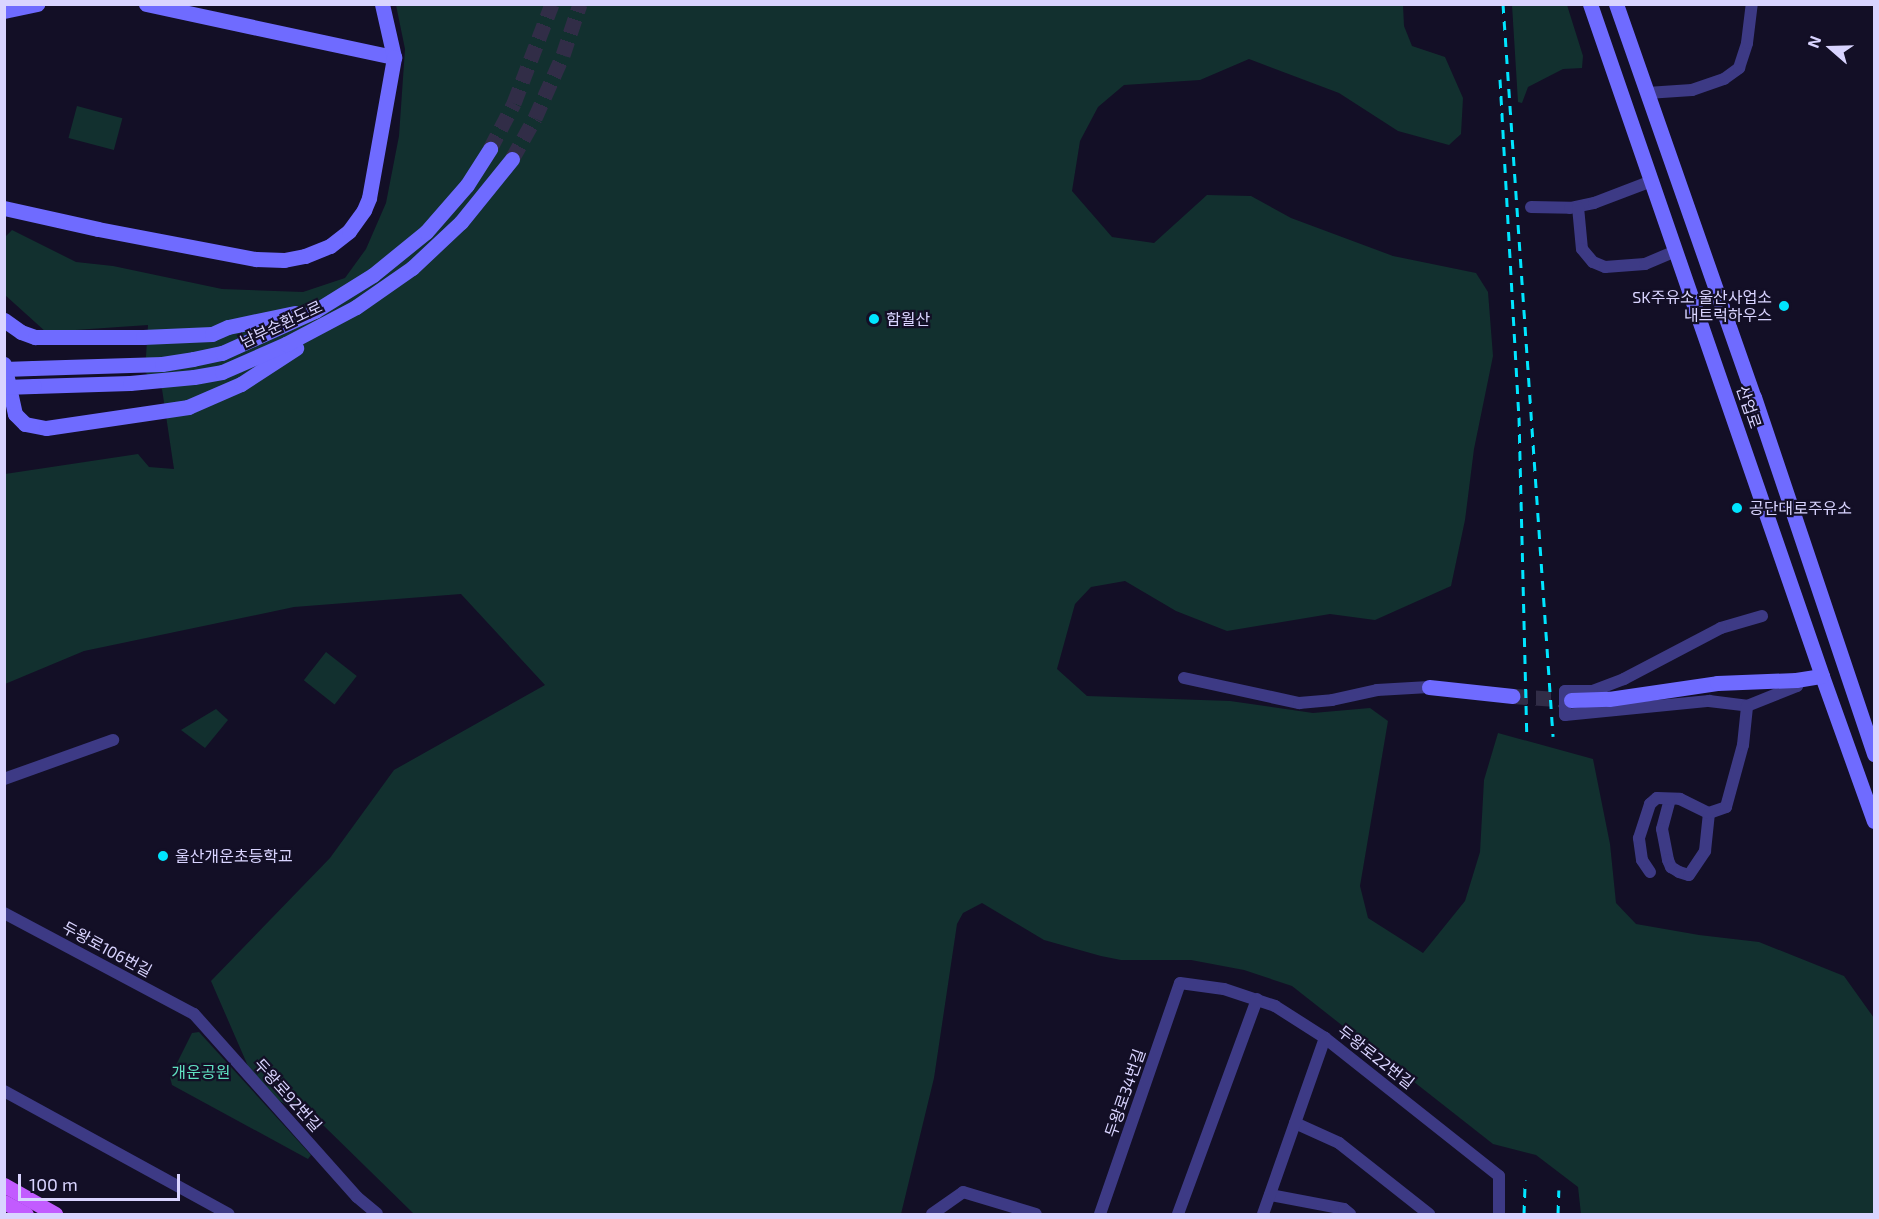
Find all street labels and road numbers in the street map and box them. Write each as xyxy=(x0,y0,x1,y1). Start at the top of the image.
street label: 남부순환도로 xyxy=(237,297,325,351)
street label: 산업로 xyxy=(1733,383,1765,431)
street label: 두왕로106번길 xyxy=(59,917,155,981)
street label: 두왕로22번길 xyxy=(1334,1021,1418,1093)
street label: 두왕로34번길 xyxy=(1101,1046,1149,1140)
street label: 두왕로92번길 xyxy=(250,1054,326,1136)

